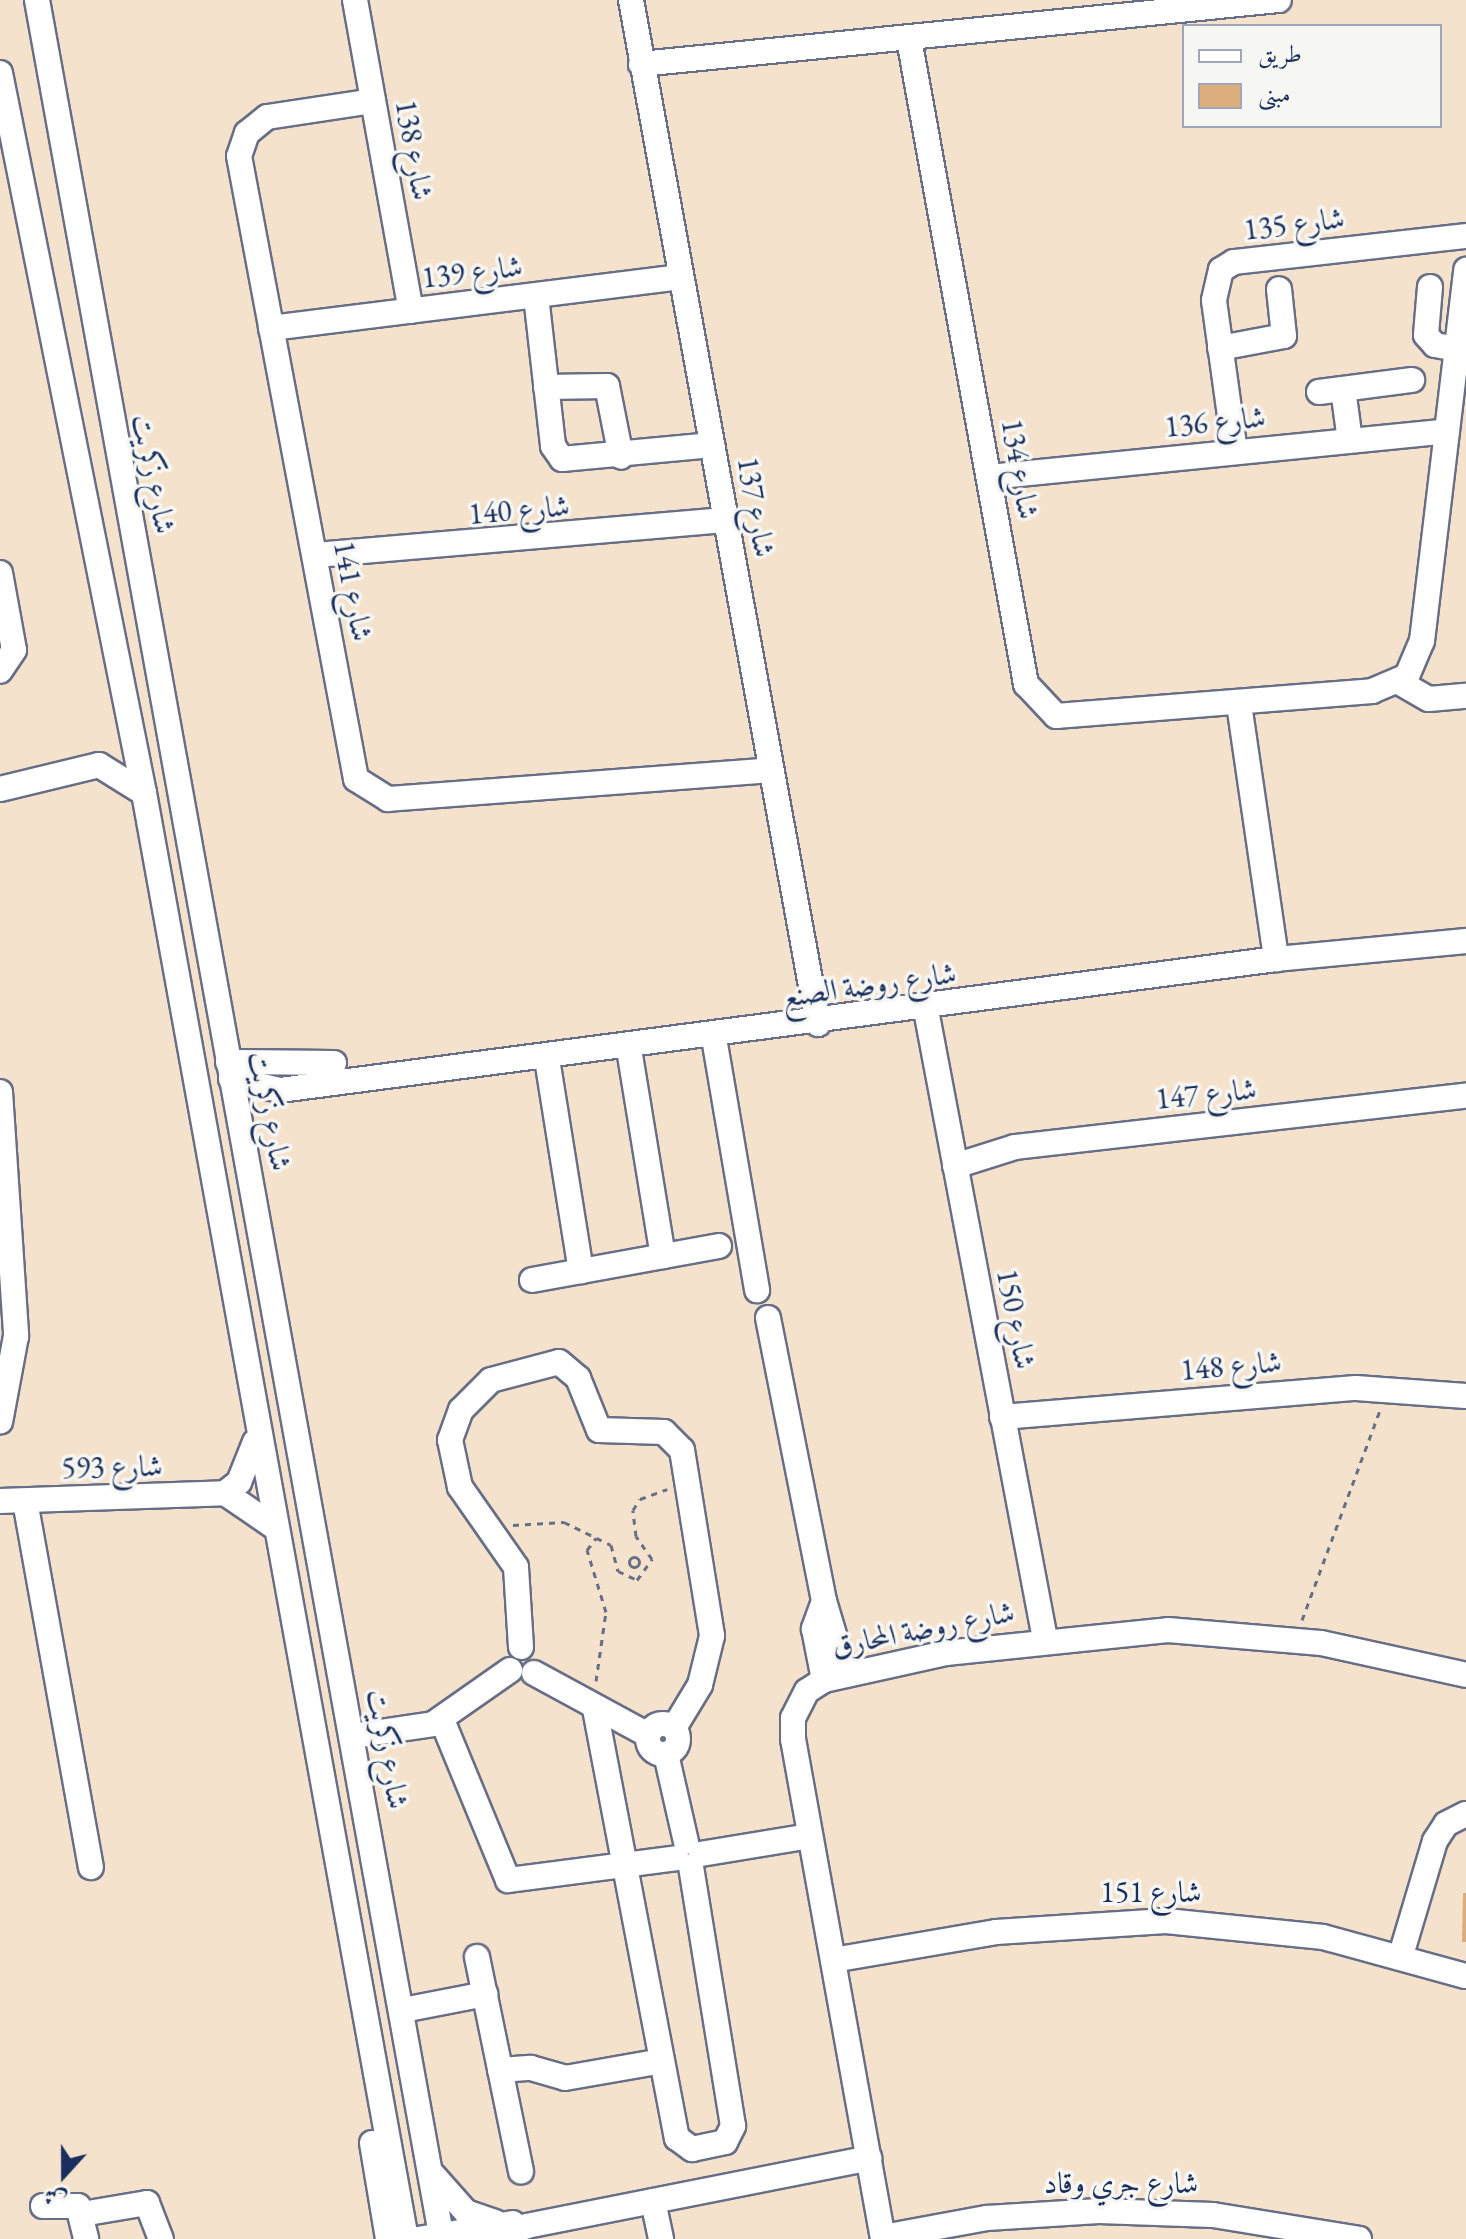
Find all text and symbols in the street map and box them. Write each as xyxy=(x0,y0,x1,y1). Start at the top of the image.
legend xyxy=(1182,24,1442,128)
text: طريق xyxy=(1258,38,1302,69)
text: مبنى xyxy=(1258,78,1291,109)
street label: شارع 138 xyxy=(387,97,441,203)
street label: شارع 135 xyxy=(1242,200,1346,248)
street label: شارع 139 xyxy=(420,248,524,296)
street label: شارع 136 xyxy=(1163,399,1267,445)
street label: شارع زكريت xyxy=(125,411,183,537)
street label: شارع 134 xyxy=(993,416,1047,522)
street label: شارع 137 xyxy=(729,454,783,560)
street label: شارع 140 xyxy=(467,488,571,532)
street label: شارع 141 xyxy=(326,538,380,644)
street label: شارع روضة الصنع xyxy=(779,955,959,1015)
street label: شارع زكريت xyxy=(241,1048,299,1174)
street label: شارع 147 xyxy=(1154,1071,1258,1117)
street label: شارع 150 xyxy=(989,1266,1043,1372)
street label: شارع 148 xyxy=(1179,1344,1283,1388)
street label: شارع 593 xyxy=(61,1448,163,1486)
street label: شارع روضة المحارق xyxy=(829,1594,1017,1664)
street label: شارع زكريت xyxy=(360,1686,416,1812)
street label: شارع 151 xyxy=(1100,1874,1202,1910)
north arrow xyxy=(24,2135,104,2215)
street label: شارع جري وقاد xyxy=(1044,2165,1198,2201)
text: ش xyxy=(40,2180,71,2215)

